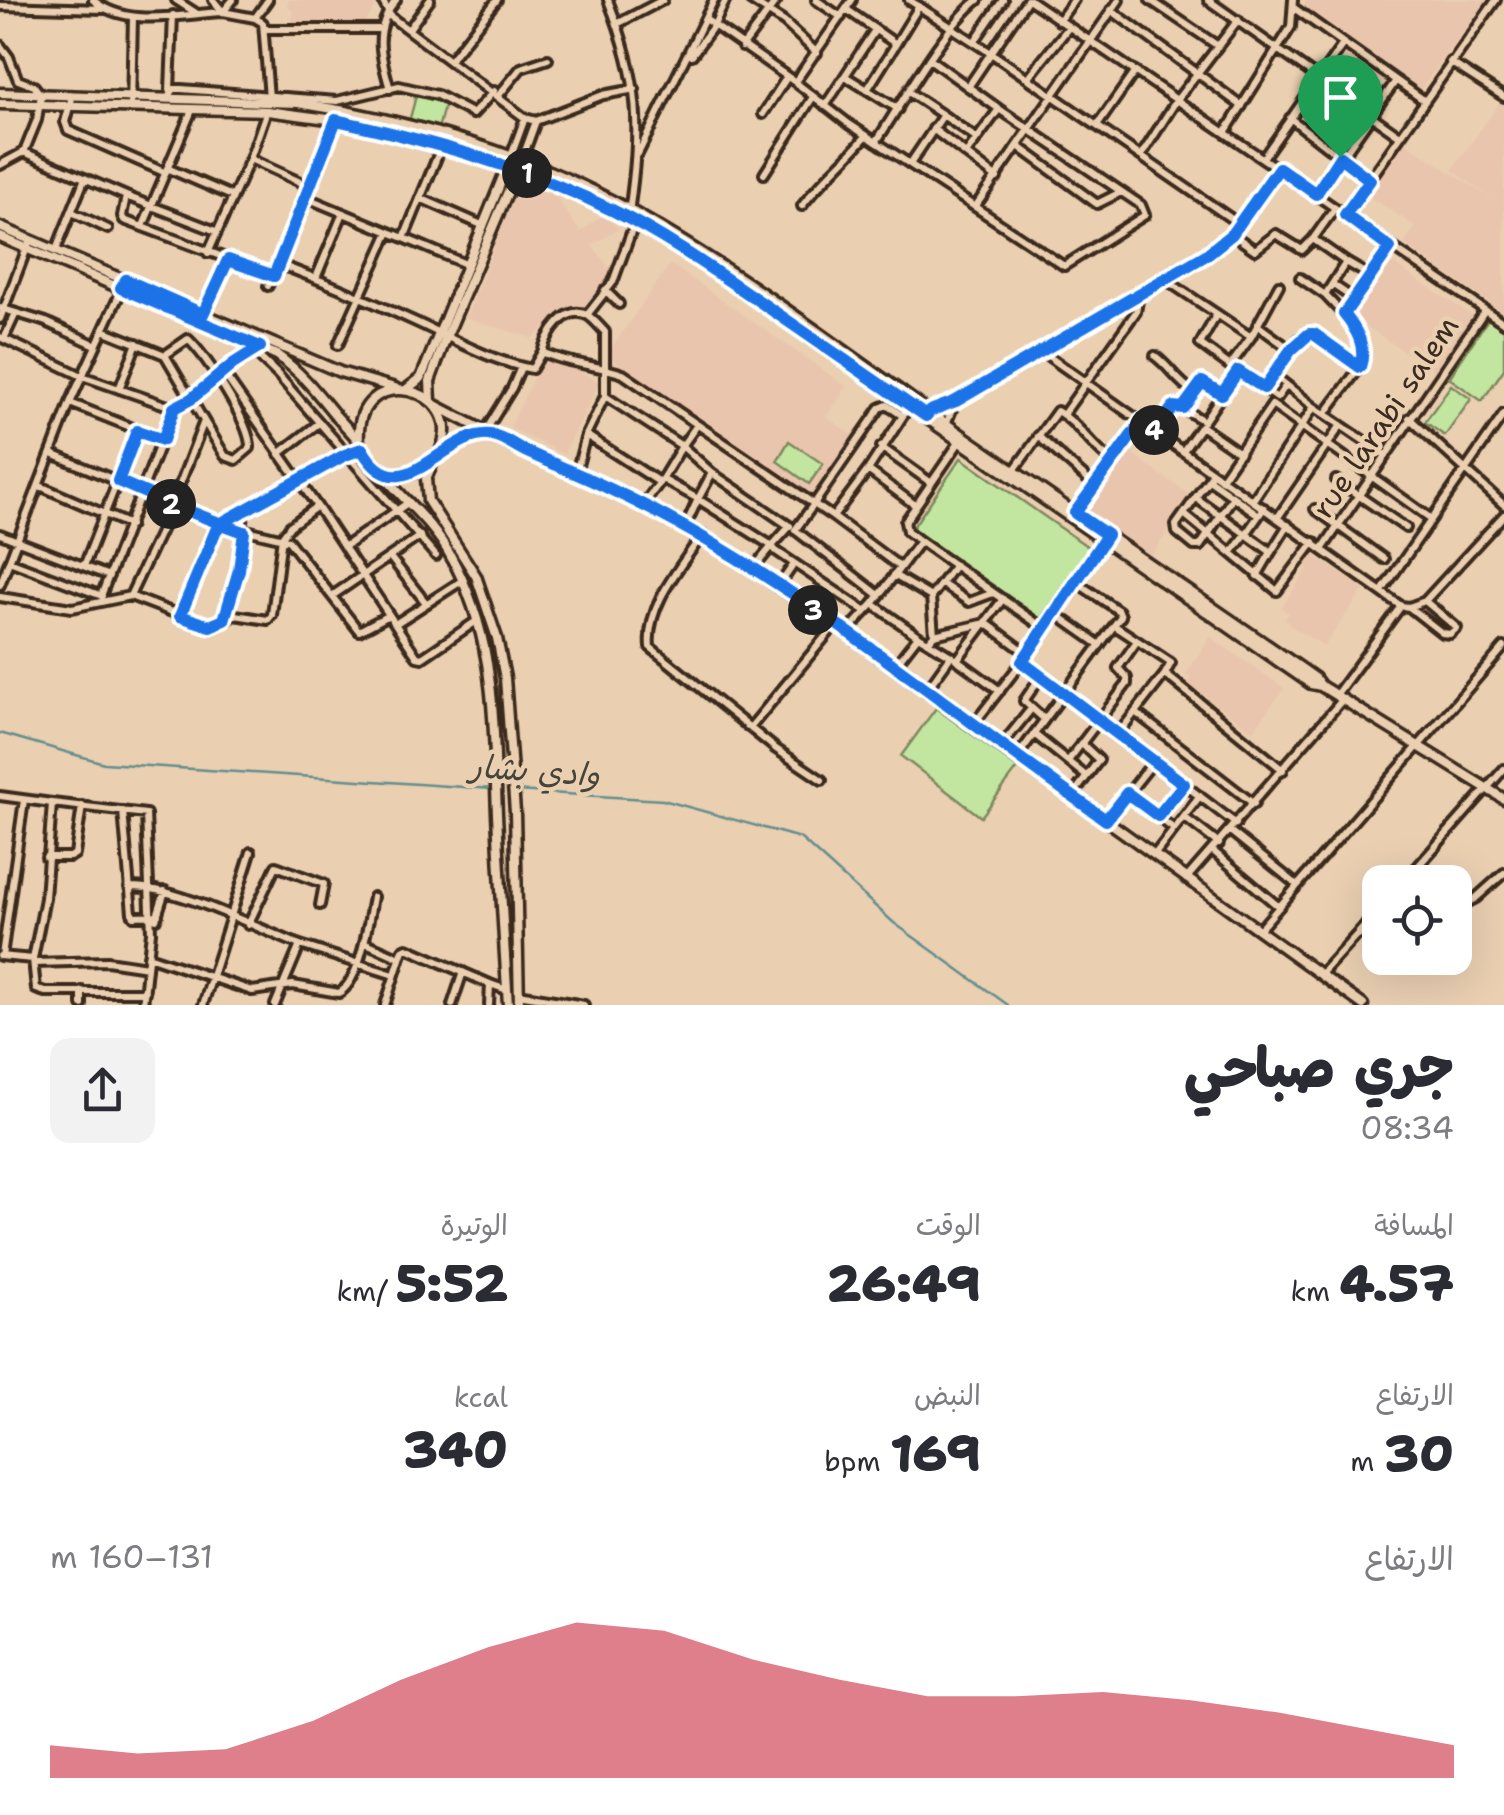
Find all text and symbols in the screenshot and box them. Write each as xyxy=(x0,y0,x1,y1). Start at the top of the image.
pin xyxy=(1298,55,1383,158)
icon: arrive xyxy=(1313,70,1368,125)
pin: 1 xyxy=(502,148,552,198)
text: 1 xyxy=(521,154,533,192)
street label: rue larabi salem xyxy=(1302,308,1468,526)
pin: 4 xyxy=(1129,405,1179,455)
text: 4 xyxy=(1144,411,1164,449)
pin: 2 xyxy=(146,479,196,529)
text: 2 xyxy=(161,485,181,523)
pin: 3 xyxy=(788,585,838,635)
text: 3 xyxy=(803,591,823,629)
water label: وادي بشار xyxy=(465,744,601,798)
map controls xyxy=(1362,865,1472,975)
button: locate xyxy=(1362,865,1472,975)
text: جري صباحي xyxy=(1184,1031,1454,1105)
button: share xyxy=(50,1038,155,1143)
text: 08:34 xyxy=(1360,1106,1454,1149)
text: الوتيرة xyxy=(440,1206,508,1244)
text: الوقت xyxy=(916,1206,981,1244)
text: المسافة xyxy=(1374,1206,1454,1244)
text: 5:52 xyxy=(396,1250,508,1317)
text: 26:49 xyxy=(827,1250,981,1317)
text: 4.57 xyxy=(1340,1250,1454,1317)
text: /km xyxy=(337,1272,396,1310)
text: km xyxy=(1291,1272,1340,1310)
text: النبض xyxy=(914,1376,981,1414)
text: الارتفاع xyxy=(1375,1376,1454,1414)
text: kcal xyxy=(454,1378,508,1416)
text: 340 xyxy=(403,1416,508,1483)
text: 169 xyxy=(890,1420,981,1487)
text: 30 xyxy=(1384,1420,1454,1487)
text: bpm xyxy=(824,1442,890,1480)
text: m xyxy=(1350,1442,1384,1480)
text: 131–160 m xyxy=(50,1535,213,1578)
text: الارتفاع xyxy=(1364,1537,1454,1580)

